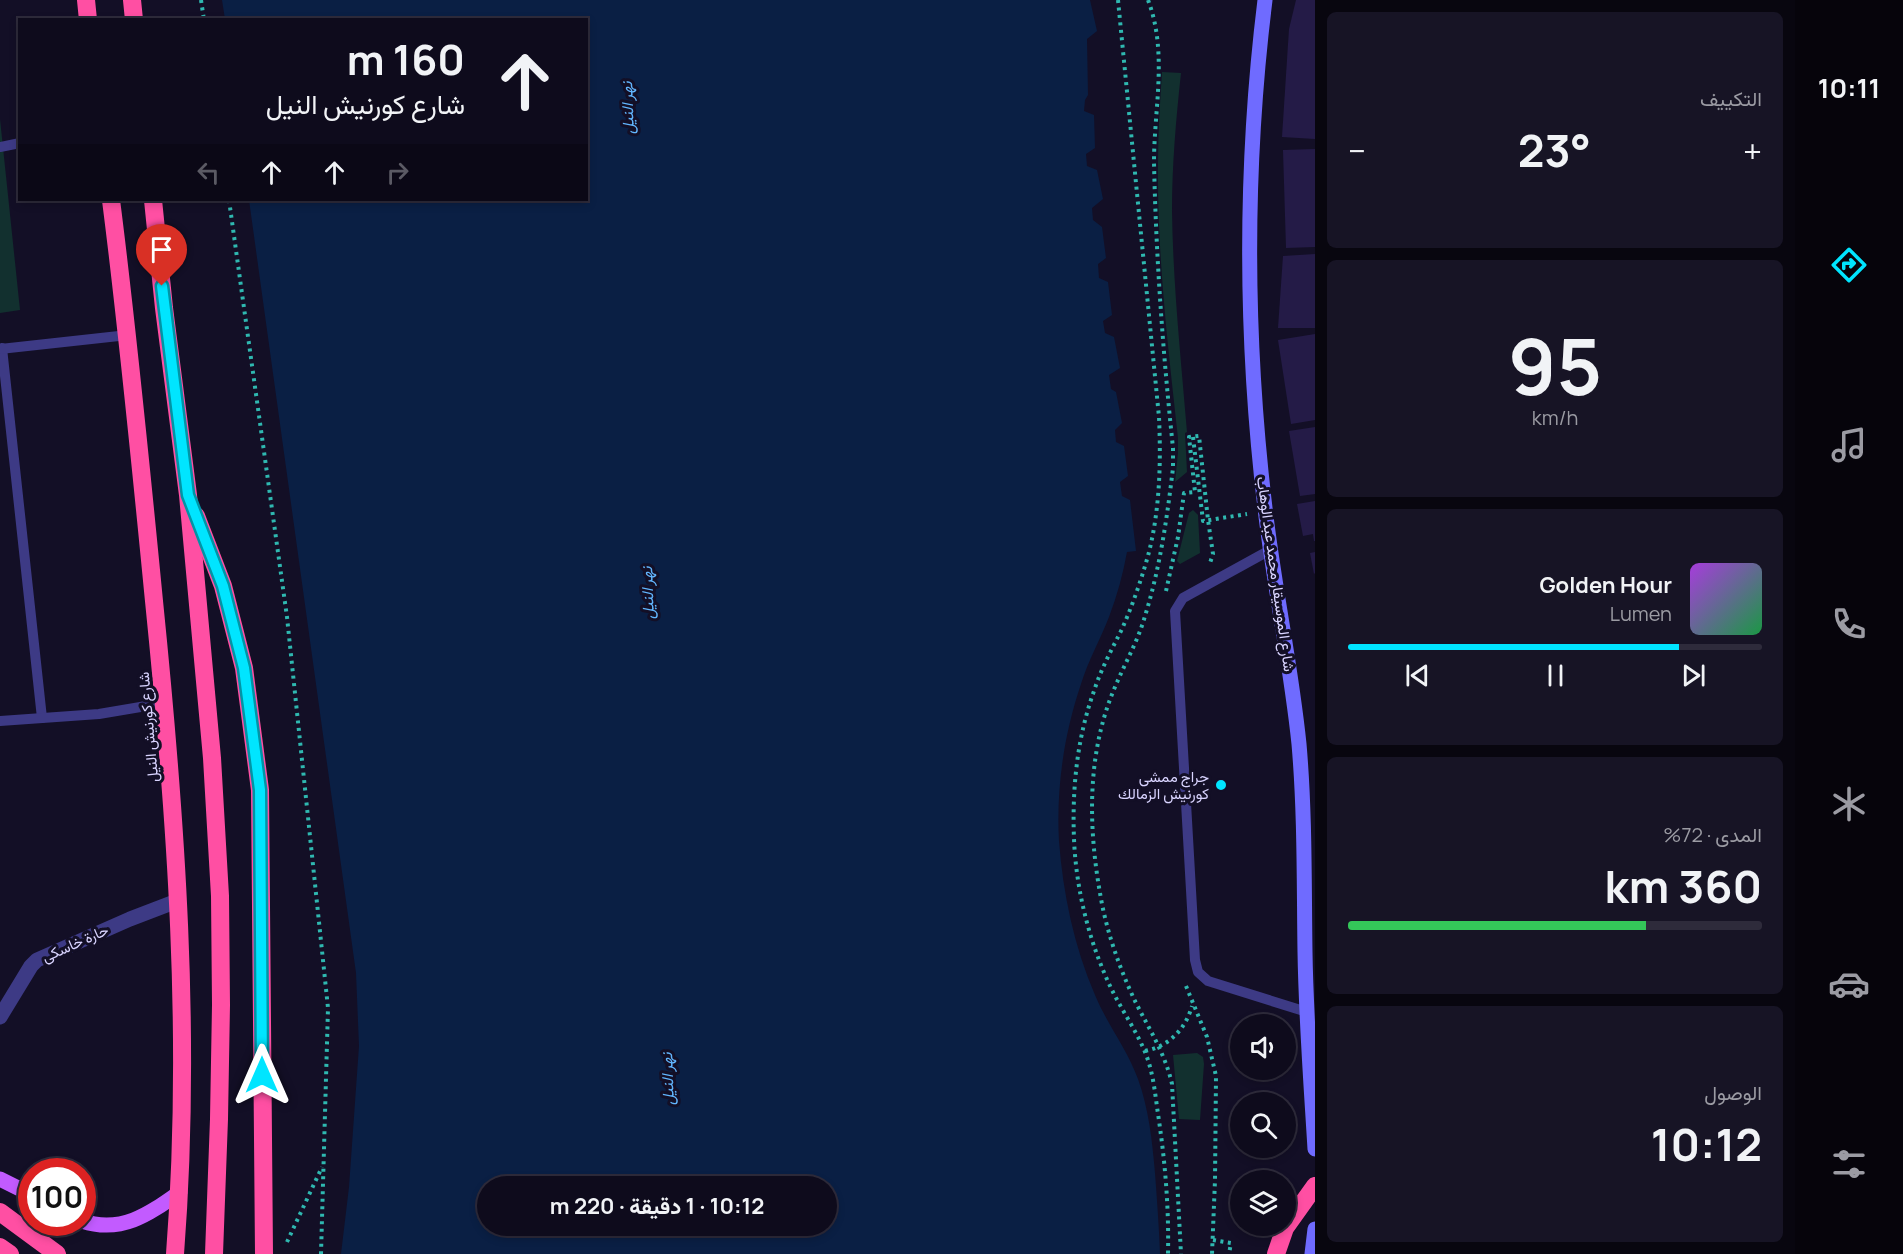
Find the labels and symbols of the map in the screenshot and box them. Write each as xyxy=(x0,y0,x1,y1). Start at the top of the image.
water label: نهر النيل xyxy=(615,80,639,135)
pin xyxy=(136,224,187,286)
street label: شارع الموسيقار محمد عبد الوهاب xyxy=(1251,475,1300,673)
water label: نهر النيل xyxy=(635,565,659,620)
street label: شارع كورنيش النيل xyxy=(133,671,164,783)
place label: جراج ممشى كورنيش الزمالك xyxy=(1118,766,1209,804)
marker: جراج ممشى كورنيش الزمالك xyxy=(1214,778,1228,792)
street label: حارة خاسكى xyxy=(38,919,112,967)
position arrow xyxy=(230,1043,294,1107)
water label: نهر النيل xyxy=(655,1051,679,1106)
speed limit sign: 100 xyxy=(18,1158,96,1236)

